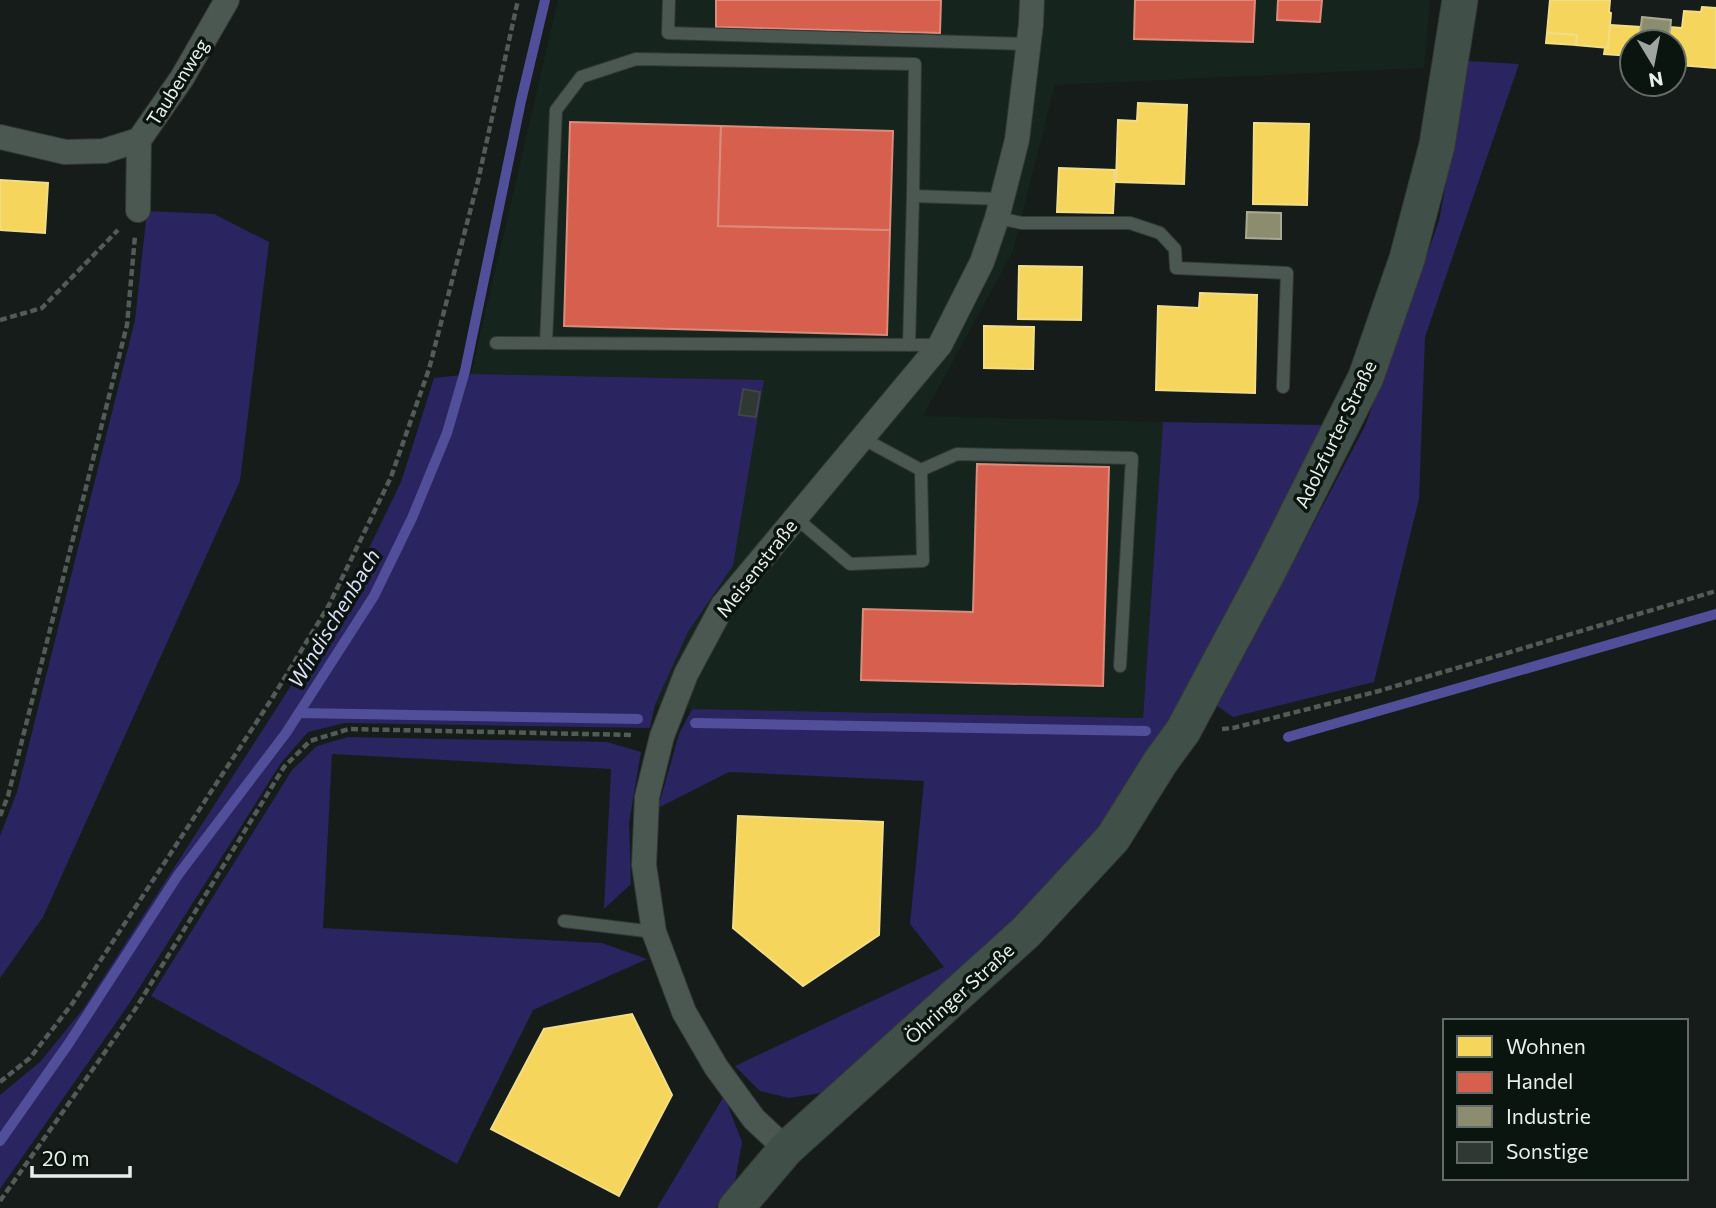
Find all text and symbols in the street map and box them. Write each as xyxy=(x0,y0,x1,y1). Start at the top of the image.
north arrow xyxy=(1618,28,1688,98)
street label: Taubenweg xyxy=(141,34,213,130)
text: N xyxy=(1647,68,1665,93)
street label: Adolzfurter Straße xyxy=(1289,356,1381,512)
street label: Meisenstraße xyxy=(711,514,801,622)
water label: Windischenbach xyxy=(282,544,384,692)
street label: Öhringer Straße xyxy=(900,938,1018,1048)
legend xyxy=(1443,1019,1688,1180)
text: Wohnen xyxy=(1506,1033,1586,1058)
text: Handel xyxy=(1506,1068,1573,1093)
text: Industrie xyxy=(1506,1103,1591,1128)
scale bar xyxy=(32,1134,130,1178)
text: Sonstige xyxy=(1506,1138,1589,1163)
text: 20 m xyxy=(42,1145,90,1170)

